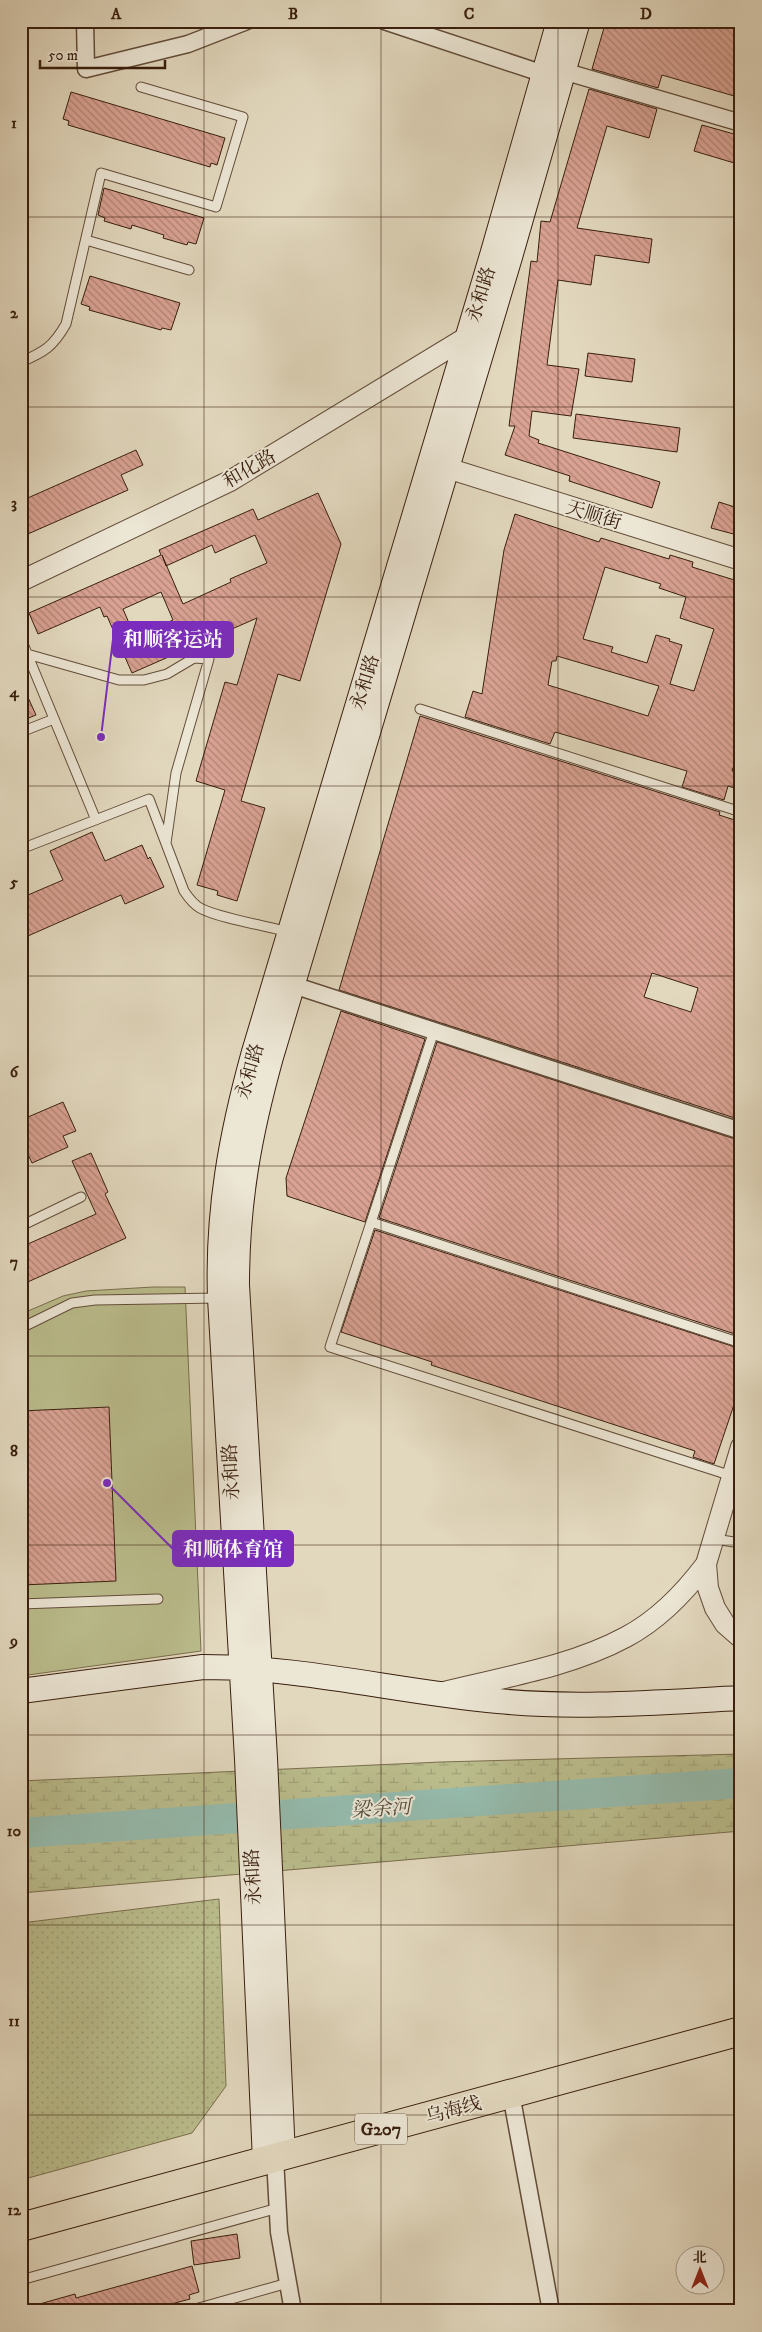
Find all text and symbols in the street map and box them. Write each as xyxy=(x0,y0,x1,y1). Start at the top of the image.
text: A xyxy=(110,4,122,24)
text: B xyxy=(288,4,298,24)
text: C xyxy=(464,4,474,24)
text: D xyxy=(640,4,652,24)
scale bar xyxy=(40,38,165,70)
text: 50 m xyxy=(48,46,78,65)
text: 1 xyxy=(11,113,17,133)
street label: 永和路 xyxy=(462,264,501,325)
text: 2 xyxy=(10,303,19,323)
street label: 和化路 xyxy=(219,445,280,494)
text: 3 xyxy=(11,493,17,513)
street label: 天顺街 xyxy=(563,496,624,535)
callout: 和顺客运站 xyxy=(113,622,233,657)
text: 和顺客运站 xyxy=(123,628,223,653)
street label: 永和路 xyxy=(346,652,385,713)
text: 4 xyxy=(8,682,19,702)
text: 5 xyxy=(9,872,18,892)
street label: 永和路 xyxy=(232,1041,269,1102)
text: 6 xyxy=(10,1062,20,1082)
text: 7 xyxy=(10,1252,18,1272)
text: 8 xyxy=(10,1441,18,1461)
street label: 永和路 xyxy=(219,1443,244,1501)
callout: 和顺体育馆 xyxy=(173,1531,293,1566)
text: 和顺体育馆 xyxy=(183,1538,283,1563)
text: 9 xyxy=(9,1631,18,1651)
water label: 梁余河 xyxy=(350,1795,415,1824)
text: 10 xyxy=(7,1821,22,1841)
street label: 永和路 xyxy=(241,1848,266,1906)
text: 11 xyxy=(8,2011,20,2031)
street label: 乌海线 xyxy=(423,2092,484,2129)
road number: G207 xyxy=(355,2114,407,2144)
text: 12 xyxy=(7,2200,22,2220)
north arrow xyxy=(674,2244,724,2294)
text: 北 xyxy=(693,2249,707,2267)

